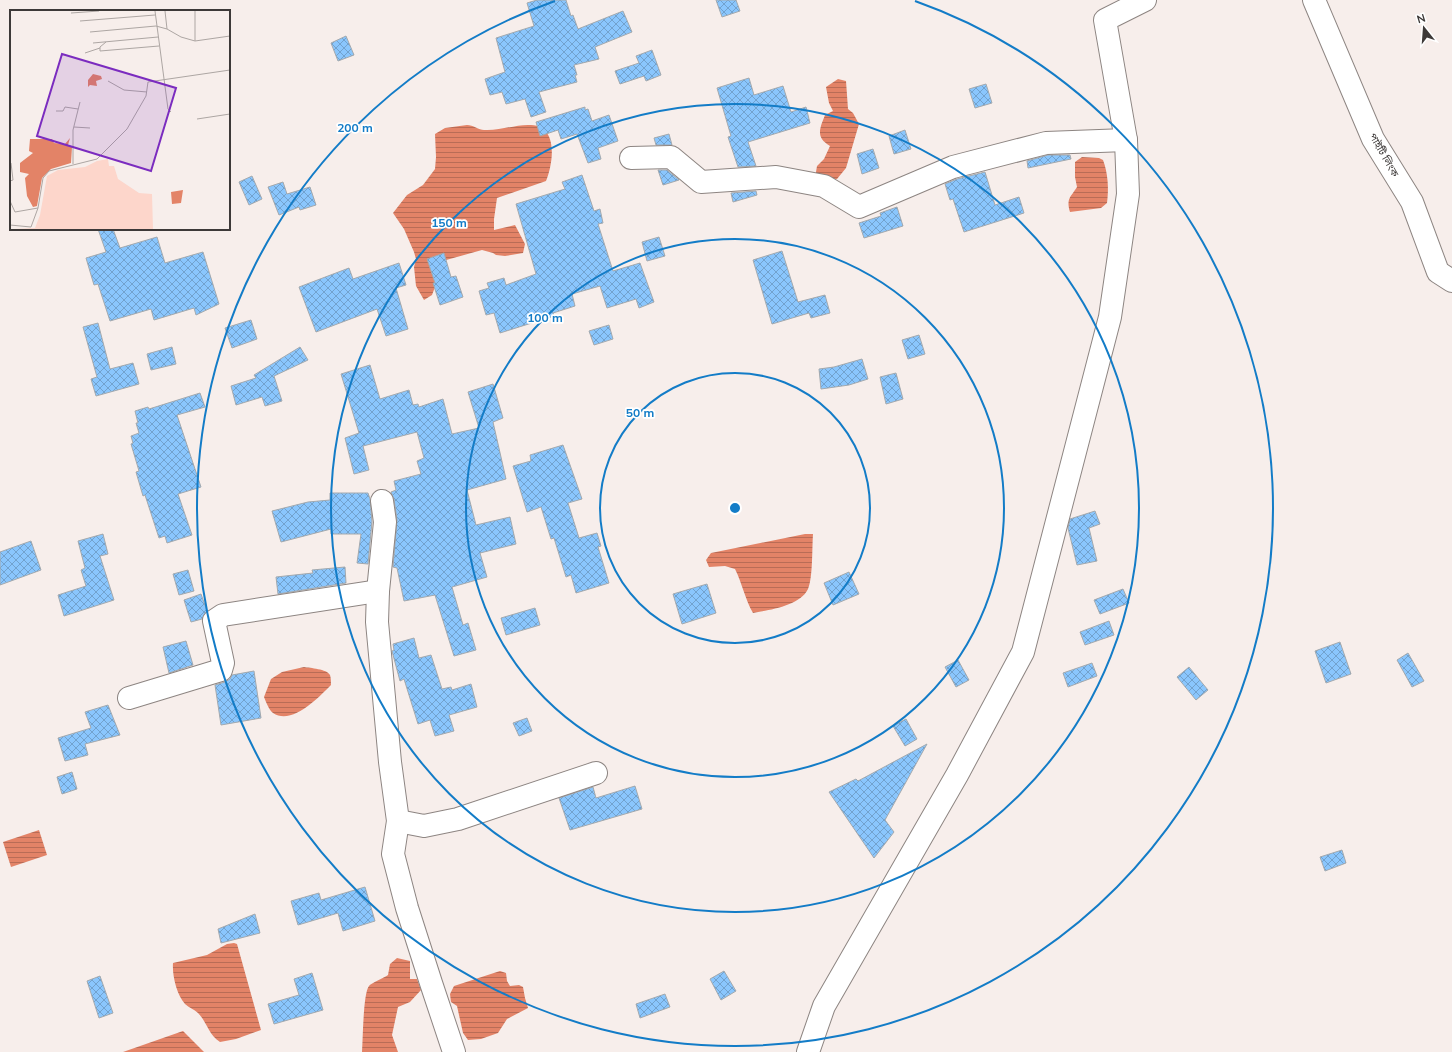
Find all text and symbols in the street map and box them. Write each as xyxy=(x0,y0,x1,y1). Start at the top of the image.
north arrow xyxy=(1404,8,1444,48)
inset map xyxy=(10,10,230,230)
text: N xyxy=(1415,11,1427,26)
text: 200 m xyxy=(337,120,373,135)
street label: পাইটি লিংক xyxy=(1366,131,1402,180)
text: 150 m xyxy=(431,215,467,230)
text: 100 m xyxy=(527,310,563,325)
text: 50 m xyxy=(626,405,654,420)
centre of rings xyxy=(728,501,742,515)

